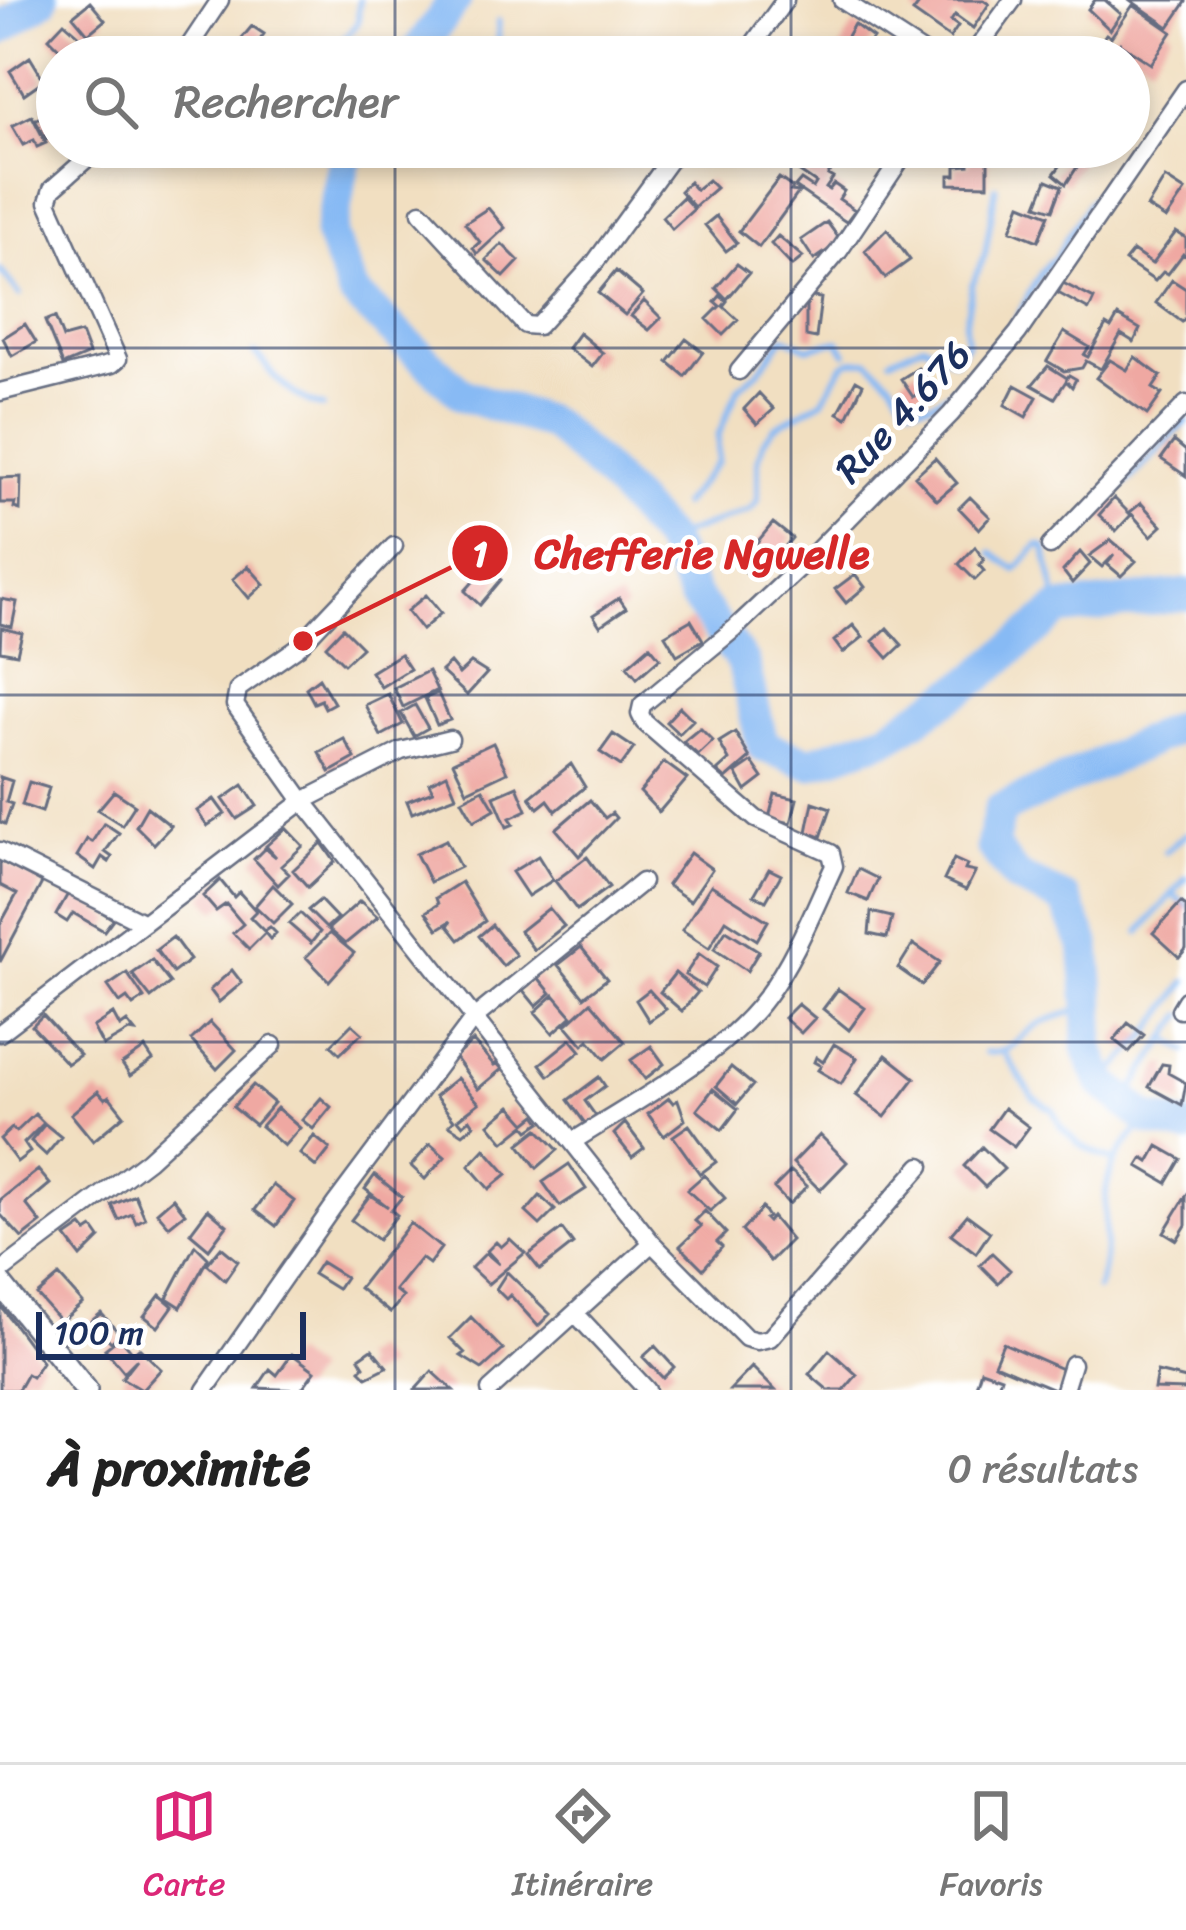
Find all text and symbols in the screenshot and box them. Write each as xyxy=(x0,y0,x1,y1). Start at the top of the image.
search box xyxy=(36,36,1150,168)
text: Rechercher xyxy=(174,62,398,142)
icon: search xyxy=(78,69,144,135)
street label: Rue 4.676 xyxy=(817,323,988,500)
callout: Chefferie Ngwelle xyxy=(450,514,894,592)
text: Chefferie Ngwelle xyxy=(533,517,870,591)
text: 1 xyxy=(472,522,488,586)
text: 100 m xyxy=(54,1304,144,1362)
scale bar xyxy=(36,1306,306,1359)
text: À proximité xyxy=(48,1423,310,1513)
text: 0 résultats xyxy=(948,1434,1138,1503)
tab: Carte xyxy=(143,1783,225,1913)
tab: Itinéraire xyxy=(512,1783,653,1913)
tab: Favoris xyxy=(940,1783,1043,1913)

